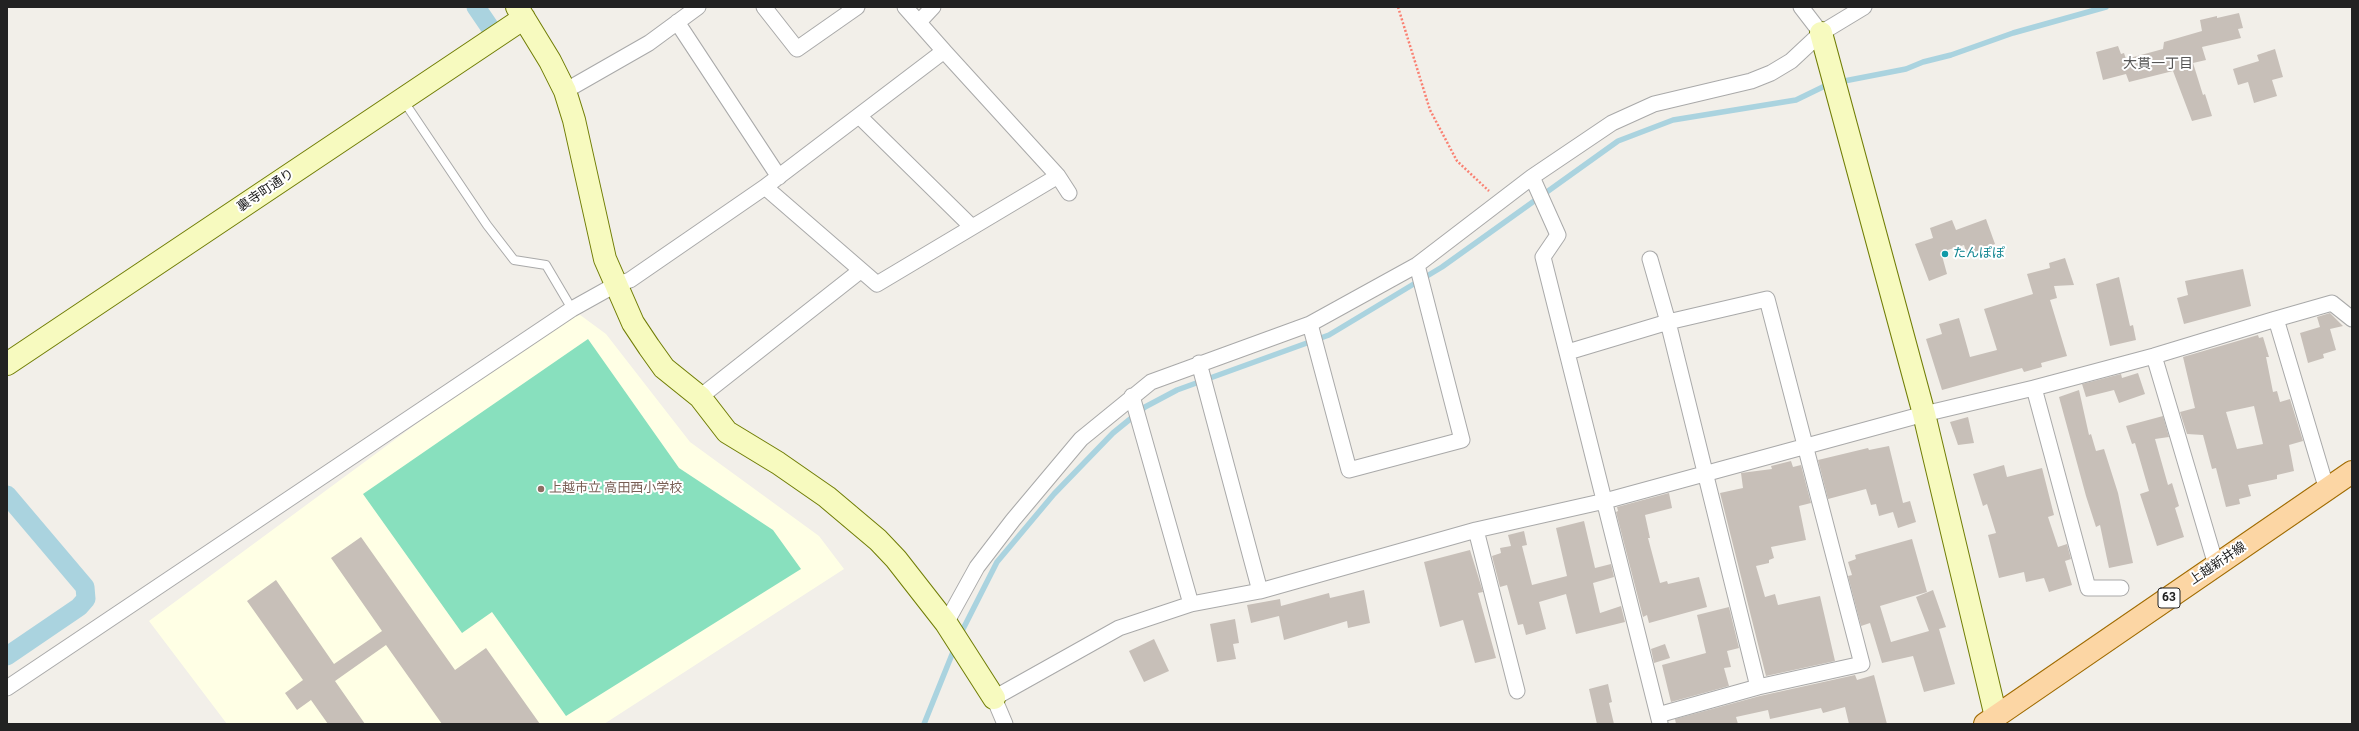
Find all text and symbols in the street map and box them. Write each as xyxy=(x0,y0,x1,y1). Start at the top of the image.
district label: 大貫一丁目 xyxy=(2123,56,2193,72)
street label: 裏寺町通り xyxy=(235,166,297,216)
place label: たんぽぽ xyxy=(1953,246,2005,262)
marker: たんぽぽ xyxy=(1940,249,1950,259)
place label: 上越市立 高田西小学校 xyxy=(549,481,682,497)
marker: 上越市立 高田西小学校 xyxy=(536,484,546,494)
street label: 上越新井線 xyxy=(2187,539,2249,589)
road number: 63 xyxy=(2158,588,2180,608)

